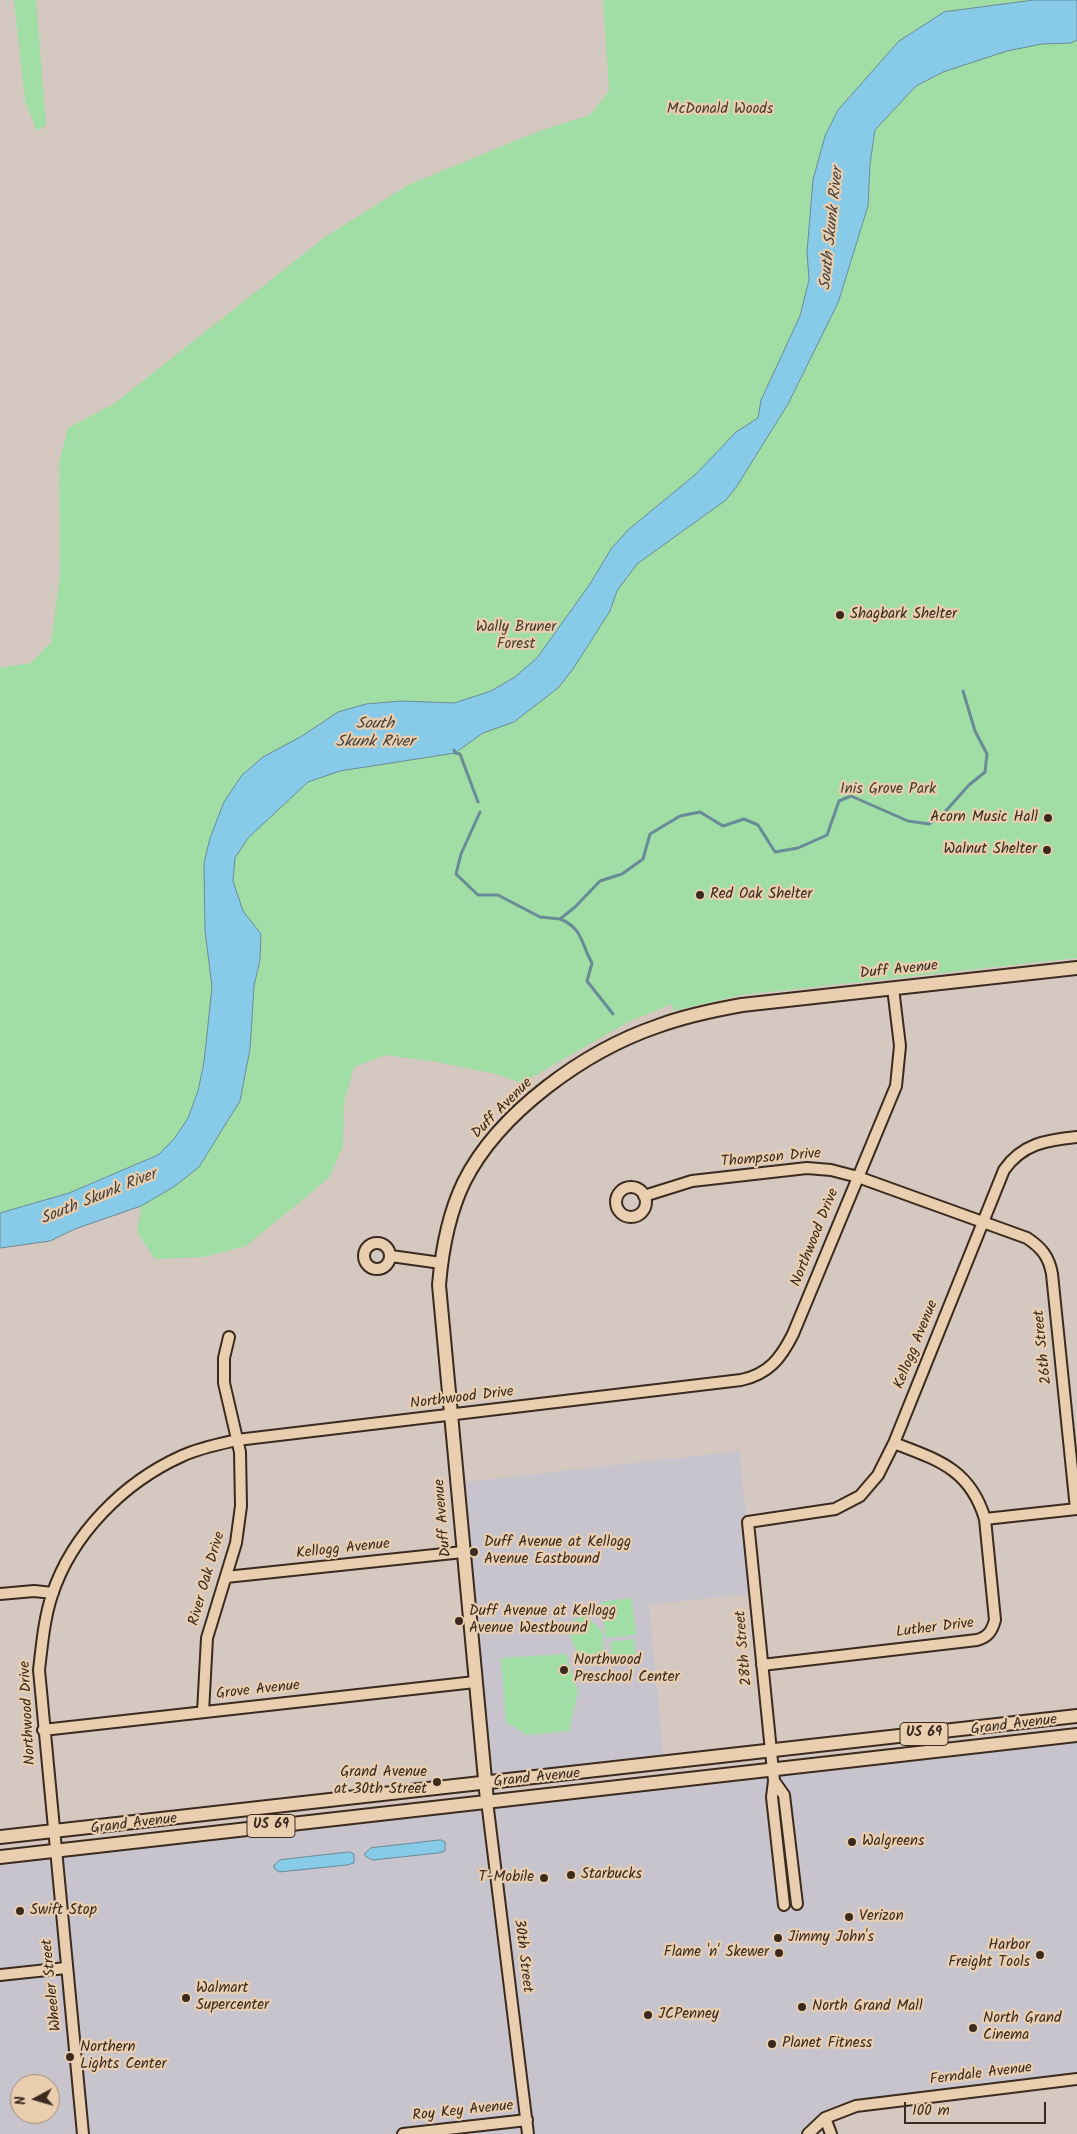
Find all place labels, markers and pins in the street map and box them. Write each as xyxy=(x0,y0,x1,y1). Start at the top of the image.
place label: Shagbark Shelter xyxy=(850,606,957,624)
marker: Shagbark Shelter xyxy=(834,609,846,621)
place label: Acorn Music Hall xyxy=(930,809,1038,827)
marker: Acorn Music Hall xyxy=(1042,812,1054,824)
place label: Walnut Shelter xyxy=(944,841,1037,859)
marker: Walnut Shelter xyxy=(1041,844,1053,856)
place label: Red Oak Shelter xyxy=(710,886,812,904)
marker: Red Oak Shelter xyxy=(694,889,706,901)
place label: Duff Avenue at Kellogg Avenue Eastbound xyxy=(484,1534,631,1569)
marker: Duff Avenue at Kellogg Avenue Eastbound xyxy=(468,1546,480,1558)
place label: Duff Avenue at Kellogg Avenue Westbound xyxy=(469,1603,616,1638)
marker: Duff Avenue at Kellogg Avenue Westbound xyxy=(453,1615,465,1627)
place label: Northwood Preschool Center xyxy=(574,1652,679,1687)
marker: Northwood Preschool Center xyxy=(558,1664,570,1676)
place label: Grand Avenue at 30th Street xyxy=(334,1764,427,1799)
marker: Grand Avenue at 30th Street xyxy=(431,1776,443,1788)
place label: Walgreens xyxy=(862,1833,924,1851)
marker: Walgreens xyxy=(846,1836,858,1848)
place label: Starbucks xyxy=(581,1866,642,1884)
place label: T-Mobile xyxy=(479,1869,534,1887)
marker: Starbucks xyxy=(565,1869,577,1881)
marker: T-Mobile xyxy=(538,1872,550,1884)
place label: Swift Stop xyxy=(30,1902,97,1920)
marker: Swift Stop xyxy=(14,1905,26,1917)
place label: Verizon xyxy=(859,1908,904,1926)
marker: Verizon xyxy=(843,1911,855,1923)
place label: Jimmy John's xyxy=(788,1929,874,1947)
marker: Jimmy John's xyxy=(772,1932,784,1944)
place label: Harbor Freight Tools xyxy=(948,1937,1030,1972)
place label: Flame 'n' Skewer xyxy=(664,1944,769,1962)
marker: Flame 'n' Skewer xyxy=(773,1947,785,1959)
marker: Harbor Freight Tools xyxy=(1034,1949,1046,1961)
place label: Walmart Supercenter xyxy=(196,1980,269,2015)
marker: Walmart Supercenter xyxy=(180,1992,192,2004)
place label: North Grand Mall xyxy=(812,1998,923,2016)
marker: North Grand Mall xyxy=(796,2001,808,2013)
place label: JCPenney xyxy=(658,2006,719,2024)
marker: JCPenney xyxy=(642,2009,654,2021)
place label: North Grand Cinema xyxy=(983,2010,1061,2045)
marker: North Grand Cinema xyxy=(967,2022,979,2034)
place label: Planet Fitness xyxy=(782,2035,872,2053)
marker: Planet Fitness xyxy=(766,2038,778,2050)
place label: Northern Lights Center xyxy=(80,2039,166,2074)
marker: Northern Lights Center xyxy=(64,2051,76,2063)

